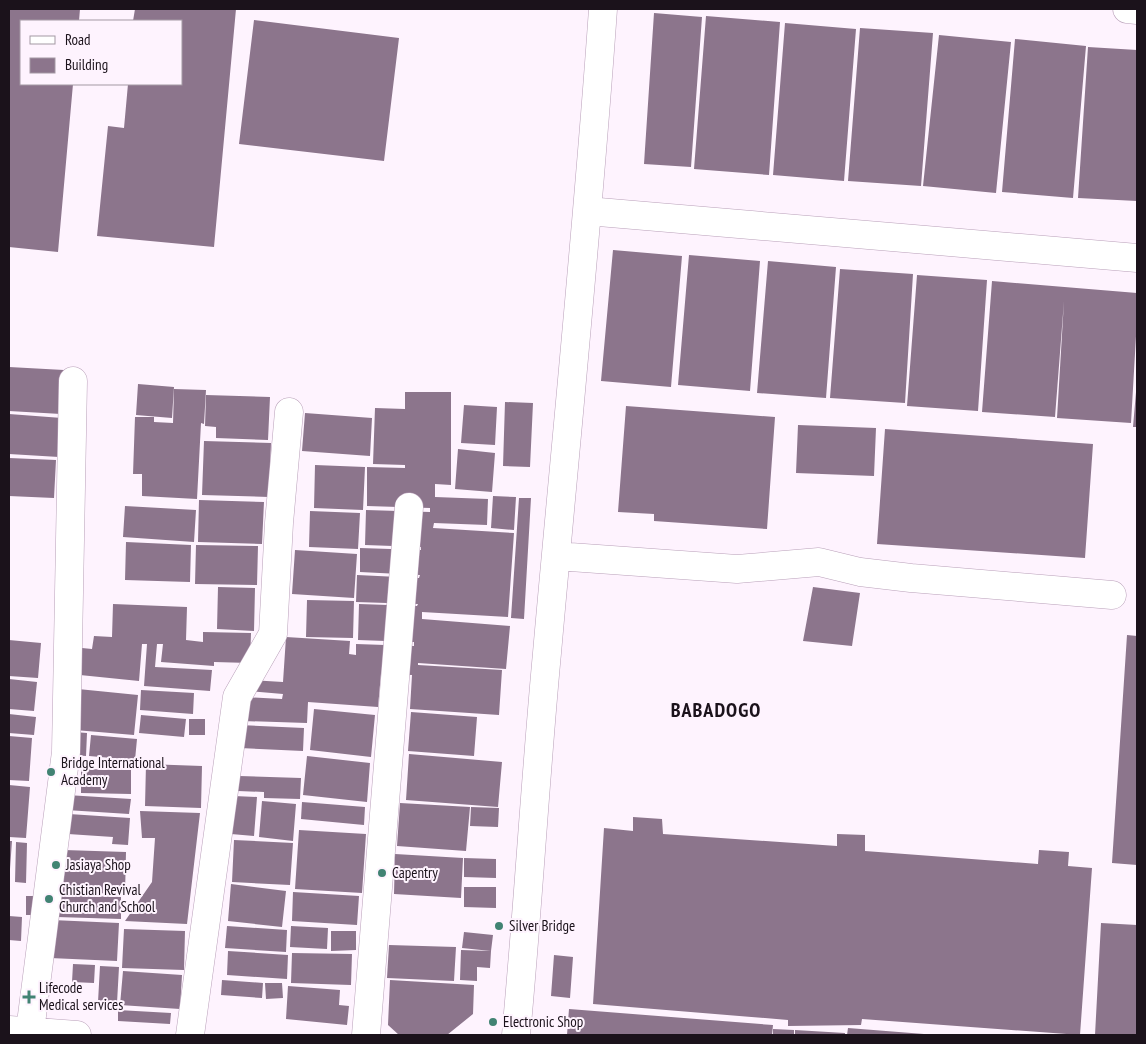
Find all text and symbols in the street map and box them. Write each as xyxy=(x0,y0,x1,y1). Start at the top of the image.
legend xyxy=(20,20,182,85)
text: Road xyxy=(65,30,91,49)
text: Building xyxy=(65,55,108,74)
district label: BABADOGO xyxy=(671,697,761,723)
place label: Bridge International Academy xyxy=(61,753,165,789)
marker: Bridge International Academy xyxy=(45,766,57,778)
place label: Jasiaya Shop xyxy=(65,855,131,874)
marker: Jasiaya Shop xyxy=(50,859,62,871)
place label: Capentry xyxy=(392,863,438,882)
marker: Capentry xyxy=(376,867,388,879)
place label: Chistian Revival Church and School xyxy=(59,880,156,916)
marker: Chistian Revival Church and School xyxy=(43,893,55,905)
place label: Silver Bridge xyxy=(509,916,575,935)
marker: Silver Bridge xyxy=(493,920,505,932)
place label: Lifecode Medical services xyxy=(39,978,123,1014)
marker: Lifecode Medical services xyxy=(23,991,35,1003)
place label: Electronic Shop xyxy=(503,1012,583,1031)
marker: Electronic Shop xyxy=(487,1016,499,1028)

